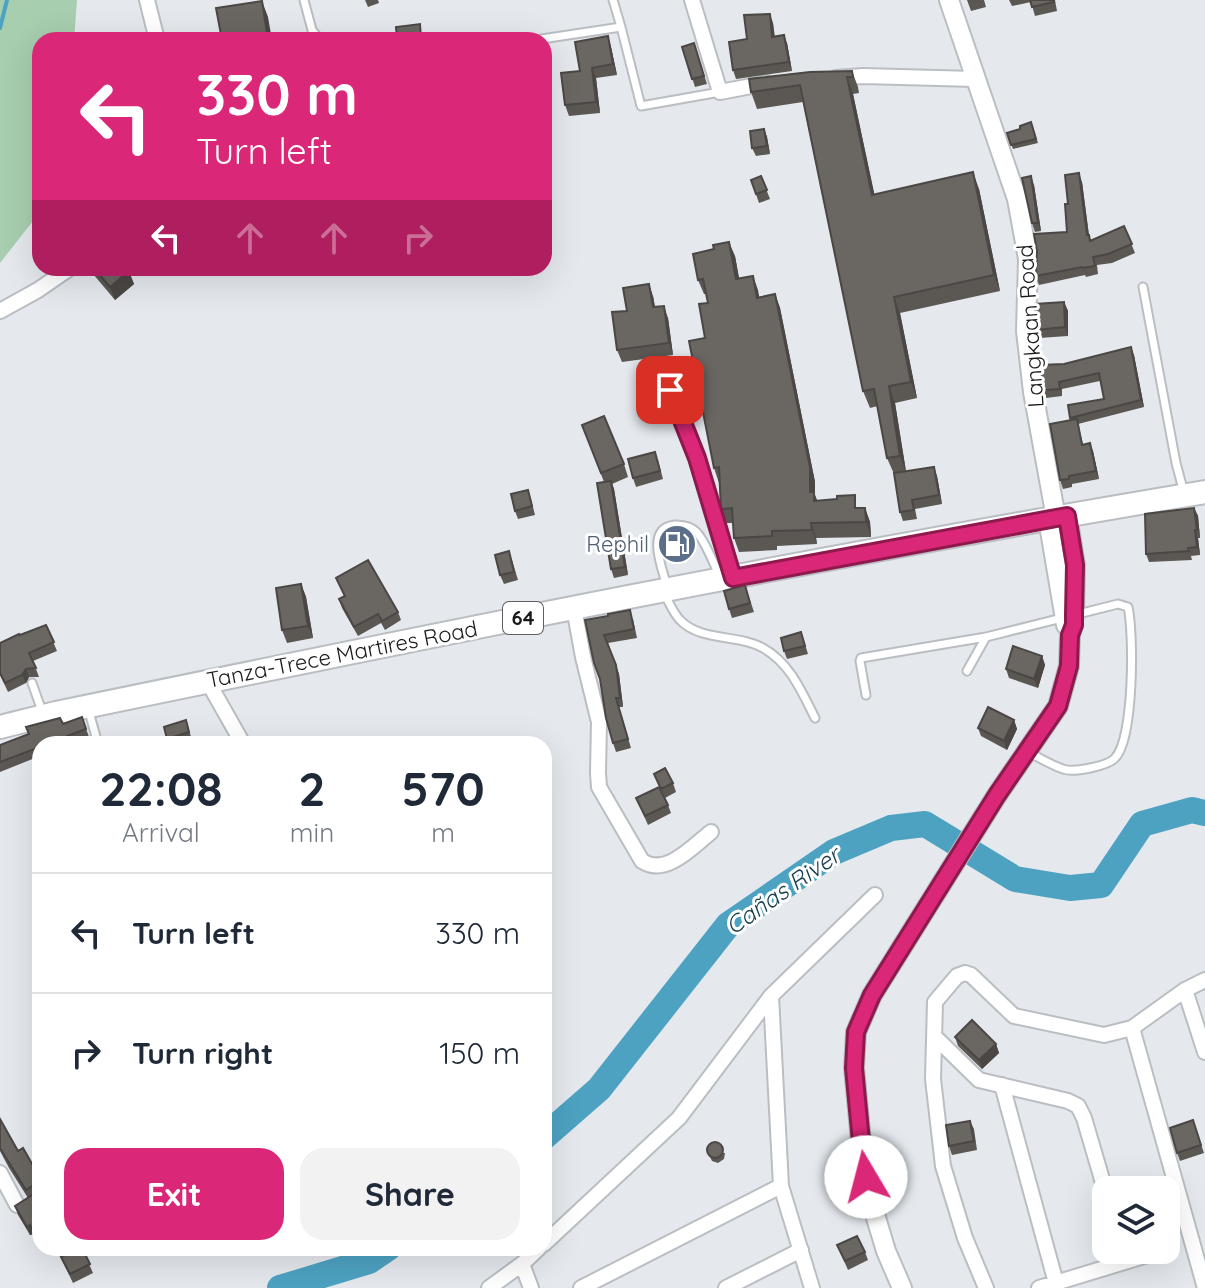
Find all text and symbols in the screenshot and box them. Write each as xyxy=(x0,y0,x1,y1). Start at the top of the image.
text: 330 m xyxy=(196,59,358,129)
icon: left xyxy=(64,64,168,168)
text: Turn left xyxy=(196,128,332,173)
icon: left xyxy=(144,216,188,260)
icon: ahead xyxy=(228,216,272,260)
icon: ahead xyxy=(312,216,356,260)
icon: right xyxy=(396,216,440,260)
street label: Langkaan Road xyxy=(1010,244,1050,408)
pin xyxy=(636,356,704,424)
icon: arrive xyxy=(648,368,692,412)
fuel station icon: Rephil xyxy=(656,523,698,565)
place label: Rephil xyxy=(586,530,649,558)
road number: 64 xyxy=(503,602,543,634)
street label: Tanza-Trece Martires Road xyxy=(204,614,480,694)
text: 22:08 xyxy=(99,758,223,818)
text: 2 xyxy=(298,758,326,818)
text: 570 xyxy=(401,758,485,818)
text: Arrival xyxy=(122,816,200,849)
text: min xyxy=(290,816,334,849)
text: m xyxy=(431,816,455,849)
water label: Cañas River xyxy=(719,838,848,941)
icon: left xyxy=(64,911,108,955)
text: Turn left xyxy=(132,914,255,952)
text: 330 m xyxy=(435,914,520,952)
icon: right xyxy=(64,1031,108,1075)
text: Turn right xyxy=(132,1034,273,1072)
text: 150 m xyxy=(439,1034,520,1072)
position arrow xyxy=(824,1135,908,1219)
button: Exit xyxy=(64,1148,284,1240)
button: Share xyxy=(300,1148,520,1240)
map controls xyxy=(1092,1176,1180,1264)
button: layers xyxy=(1092,1176,1180,1264)

